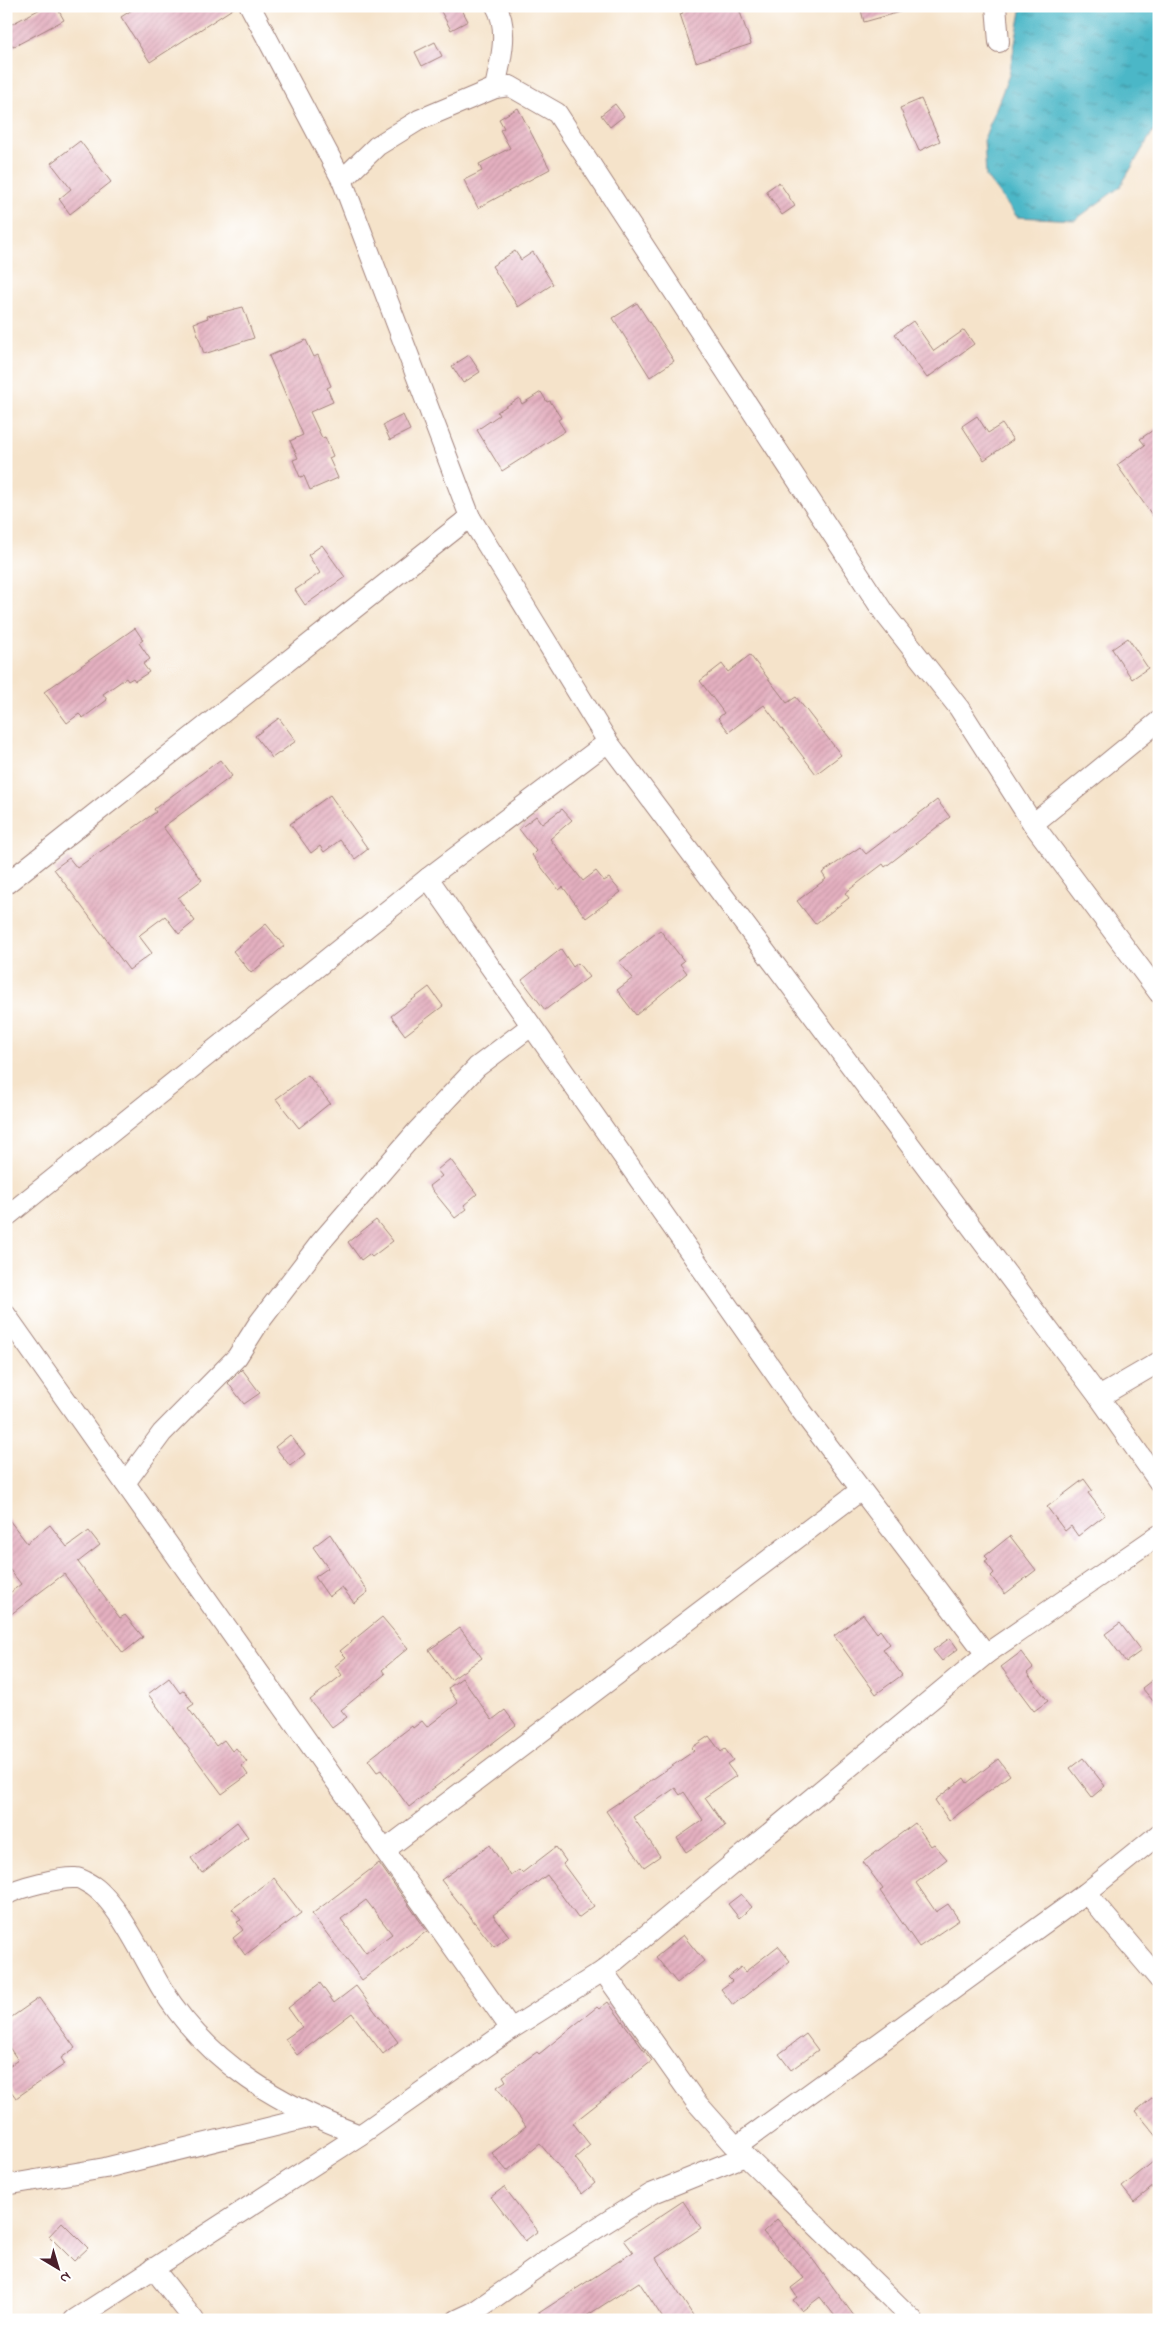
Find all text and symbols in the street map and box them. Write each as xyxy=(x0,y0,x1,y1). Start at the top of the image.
north arrow xyxy=(32,2244,82,2294)
text: N xyxy=(55,2266,75,2288)

